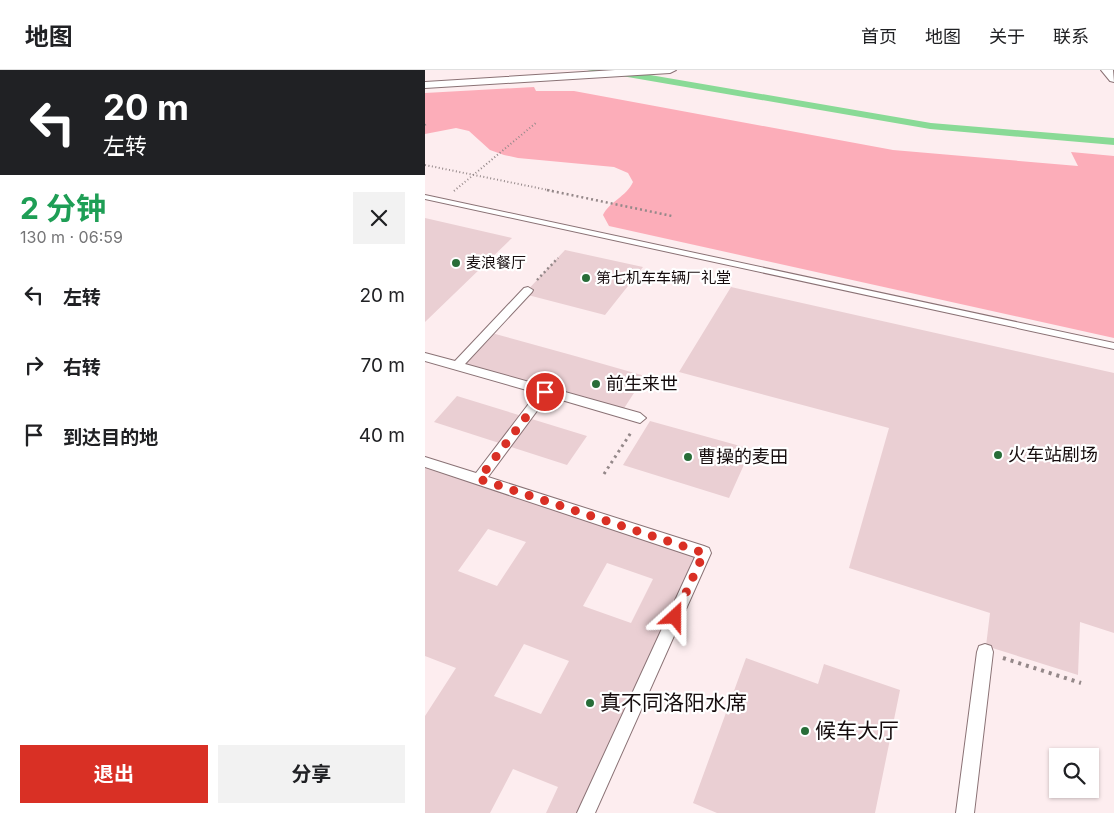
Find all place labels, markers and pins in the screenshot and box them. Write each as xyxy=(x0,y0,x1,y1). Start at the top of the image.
place label: 麦浪餐厅 xyxy=(466,253,526,272)
marker: 麦浪餐厅 xyxy=(450,257,462,269)
place label: 第七机车车辆厂礼堂 xyxy=(596,268,731,287)
marker: 第七机车车辆厂礼堂 xyxy=(580,272,592,284)
pin xyxy=(524,371,566,413)
place label: 前生来世 xyxy=(606,373,678,394)
marker: 前生来世 xyxy=(590,378,602,390)
place label: 火车站剧场 xyxy=(1008,444,1098,465)
place label: 曹操的麦田 xyxy=(698,446,788,467)
marker: 火车站剧场 xyxy=(992,449,1004,461)
marker: 曹操的麦田 xyxy=(682,451,694,463)
place label: 真不同洛阳水席 xyxy=(600,690,747,715)
marker: 真不同洛阳水席 xyxy=(584,697,596,709)
place label: 候车大厅 xyxy=(815,718,899,743)
marker: 候车大厅 xyxy=(799,725,811,737)

